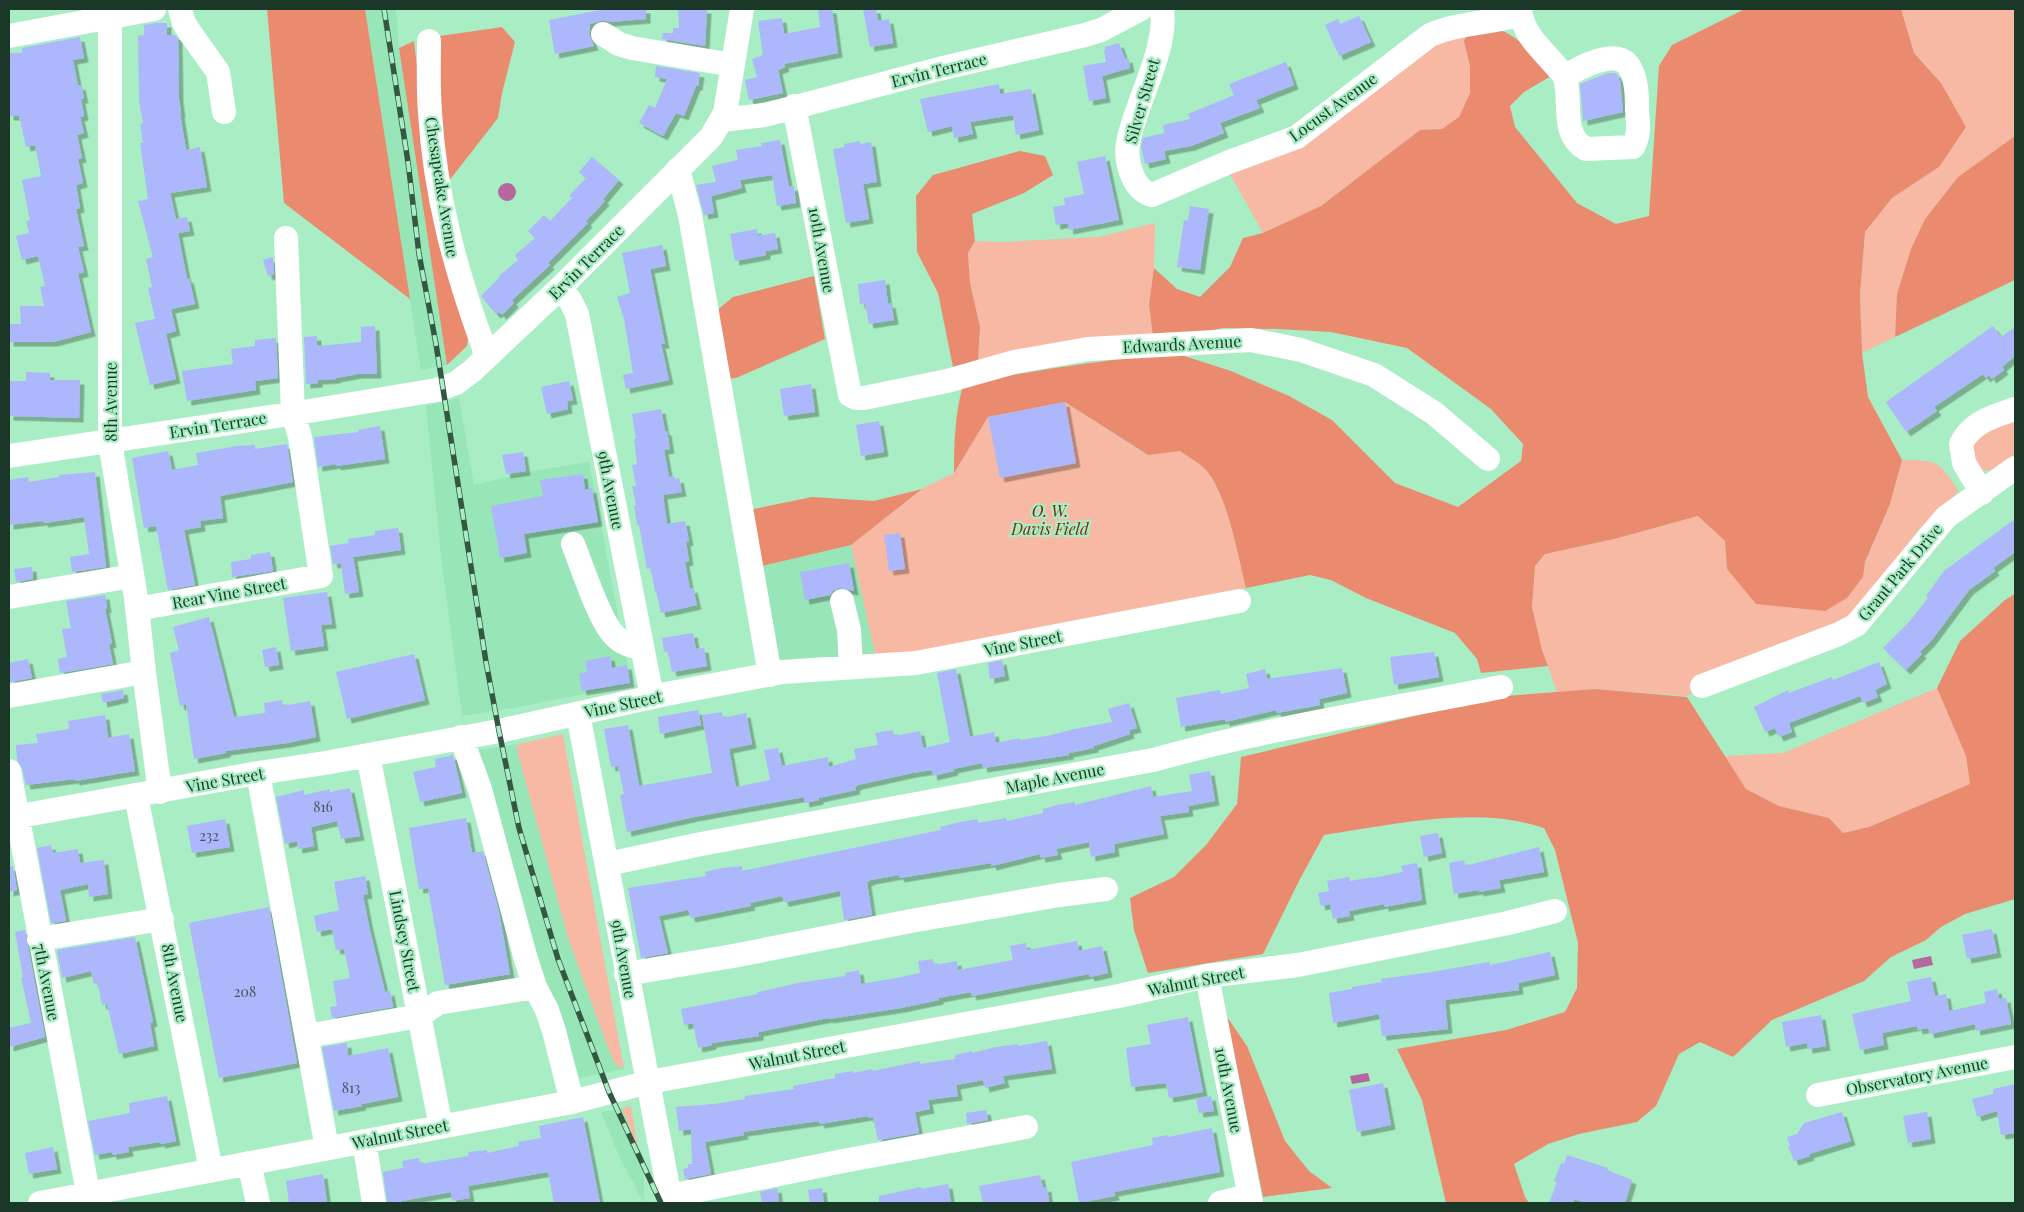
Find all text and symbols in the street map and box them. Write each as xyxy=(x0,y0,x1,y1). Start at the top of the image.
street label: Ervin Terrace xyxy=(889,47,989,92)
street label: Silver Street xyxy=(1119,56,1164,146)
street label: Locust Avenue xyxy=(1284,68,1381,146)
street label: Chesapeake Avenue xyxy=(421,115,464,259)
street label: 10th Avenue xyxy=(805,205,840,294)
street label: Ervin Terrace xyxy=(544,220,628,304)
street label: Edwards Avenue xyxy=(1122,330,1242,357)
street label: 8th Avenue xyxy=(100,362,121,442)
street label: Ervin Terrace xyxy=(168,406,268,443)
street label: 9th Avenue xyxy=(594,449,629,531)
park label: O. W. Davis Field xyxy=(1010,500,1090,539)
street label: Grant Park Drive xyxy=(1853,519,1947,625)
street label: Rear Vine Street xyxy=(170,572,288,613)
street label: Vine Street xyxy=(981,625,1064,661)
street label: Vine Street xyxy=(581,685,664,722)
street label: Maple Avenue xyxy=(1004,758,1106,797)
street label: Vine Street xyxy=(183,762,266,797)
house number: 816 xyxy=(313,797,333,816)
house number: 232 xyxy=(199,826,219,845)
street label: Lindsey Street xyxy=(385,889,426,994)
street label: 9th Avenue xyxy=(607,918,642,1000)
street label: 7th Avenue xyxy=(30,942,65,1022)
street label: 8th Avenue xyxy=(158,942,193,1024)
street label: Walnut Street xyxy=(1145,961,1246,1000)
house number: 208 xyxy=(234,982,256,1001)
street label: Walnut Street xyxy=(746,1035,847,1074)
street label: 10th Avenue xyxy=(1211,1045,1248,1135)
street label: Observatory Avenue xyxy=(1844,1051,1990,1100)
house number: 813 xyxy=(342,1078,360,1097)
street label: Walnut Street xyxy=(349,1114,450,1153)

